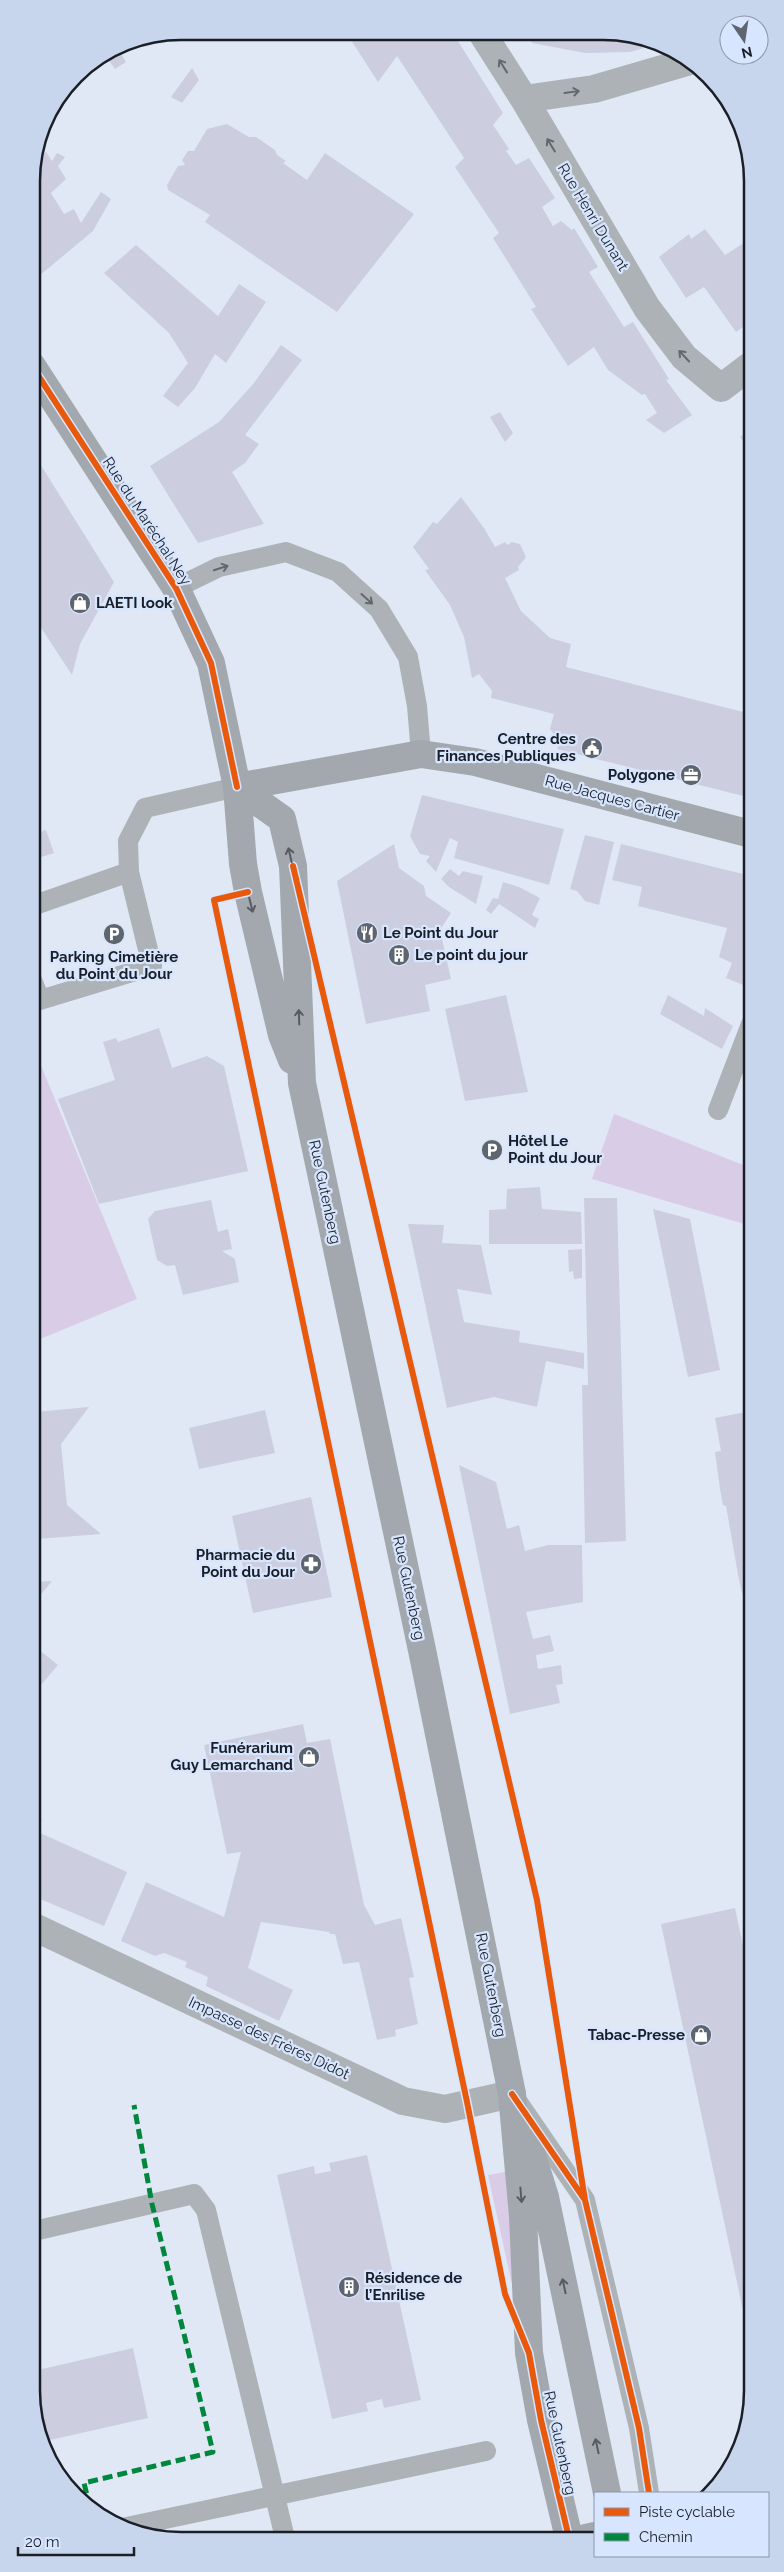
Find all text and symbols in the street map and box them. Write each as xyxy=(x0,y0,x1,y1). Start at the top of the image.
north arrow xyxy=(719,15,769,65)
text: N xyxy=(740,44,754,62)
one-way arrow xyxy=(498,59,508,73)
one-way arrow xyxy=(564,87,580,97)
one-way arrow xyxy=(545,138,555,153)
street label: Rue Henri Dunant xyxy=(554,160,632,274)
one-way arrow xyxy=(678,350,690,363)
street label: Rue du Maréchal Ney xyxy=(99,454,195,588)
one-way arrow xyxy=(212,562,228,572)
shop icon: LAETI look xyxy=(68,591,92,615)
one-way arrow xyxy=(361,593,374,605)
place label: LAETI look xyxy=(96,594,173,612)
place label: Centre des Finances Publiques xyxy=(437,730,576,765)
public building icon: Centre des Finances Publiques xyxy=(580,736,604,760)
office icon: Polygone xyxy=(679,763,703,787)
place label: Polygone xyxy=(608,766,675,784)
street label: Rue Jacques Cartier xyxy=(543,771,682,825)
one-way arrow xyxy=(285,847,294,863)
one-way arrow xyxy=(247,896,256,912)
restaurant icon: Le Point du Jour xyxy=(355,921,379,945)
parking icon: Parking Cimetière du Point du Jour xyxy=(102,922,126,946)
place label: Le Point du Jour xyxy=(383,924,498,942)
building icon: Le point du jour xyxy=(387,943,411,967)
place label: Le point du jour xyxy=(415,946,528,964)
place label: Parking Cimetière du Point du Jour xyxy=(50,948,178,983)
one-way arrow xyxy=(294,1009,304,1026)
place label: Hôtel Le Point du Jour xyxy=(508,1132,602,1167)
street label: Rue Gutenberg xyxy=(305,1138,345,1246)
parking icon: Hôtel Le Point du Jour xyxy=(480,1138,504,1162)
street label: Rue Gutenberg xyxy=(389,1534,429,1642)
place label: Pharmacie du Point du Jour xyxy=(196,1546,295,1581)
pharmacy icon: Pharmacie du Point du Jour xyxy=(299,1552,323,1576)
place label: Funérarium Guy Lemarchand xyxy=(171,1739,293,1774)
shop icon: Funérarium Guy Lemarchand xyxy=(297,1745,321,1769)
street label: Rue Gutenberg xyxy=(472,1931,510,2039)
street label: Impasse des Frères Didot xyxy=(186,1993,352,2083)
shop icon: Tabac-Presse xyxy=(689,2023,713,2047)
place label: Tabac-Presse xyxy=(588,2026,685,2044)
one-way arrow xyxy=(517,2186,526,2202)
place label: Résidence de l’Enrilise xyxy=(365,2269,462,2304)
building icon: Résidence de l’Enrilise xyxy=(337,2275,361,2299)
one-way arrow xyxy=(558,2279,568,2295)
street label: Rue Gutenberg xyxy=(540,2389,580,2497)
one-way arrow xyxy=(592,2438,601,2454)
legend xyxy=(594,2492,769,2557)
text: Piste cyclable xyxy=(639,2503,735,2521)
scale bar xyxy=(18,2524,134,2556)
text: Chemin xyxy=(639,2528,693,2546)
text: 20 m xyxy=(25,2533,60,2551)

